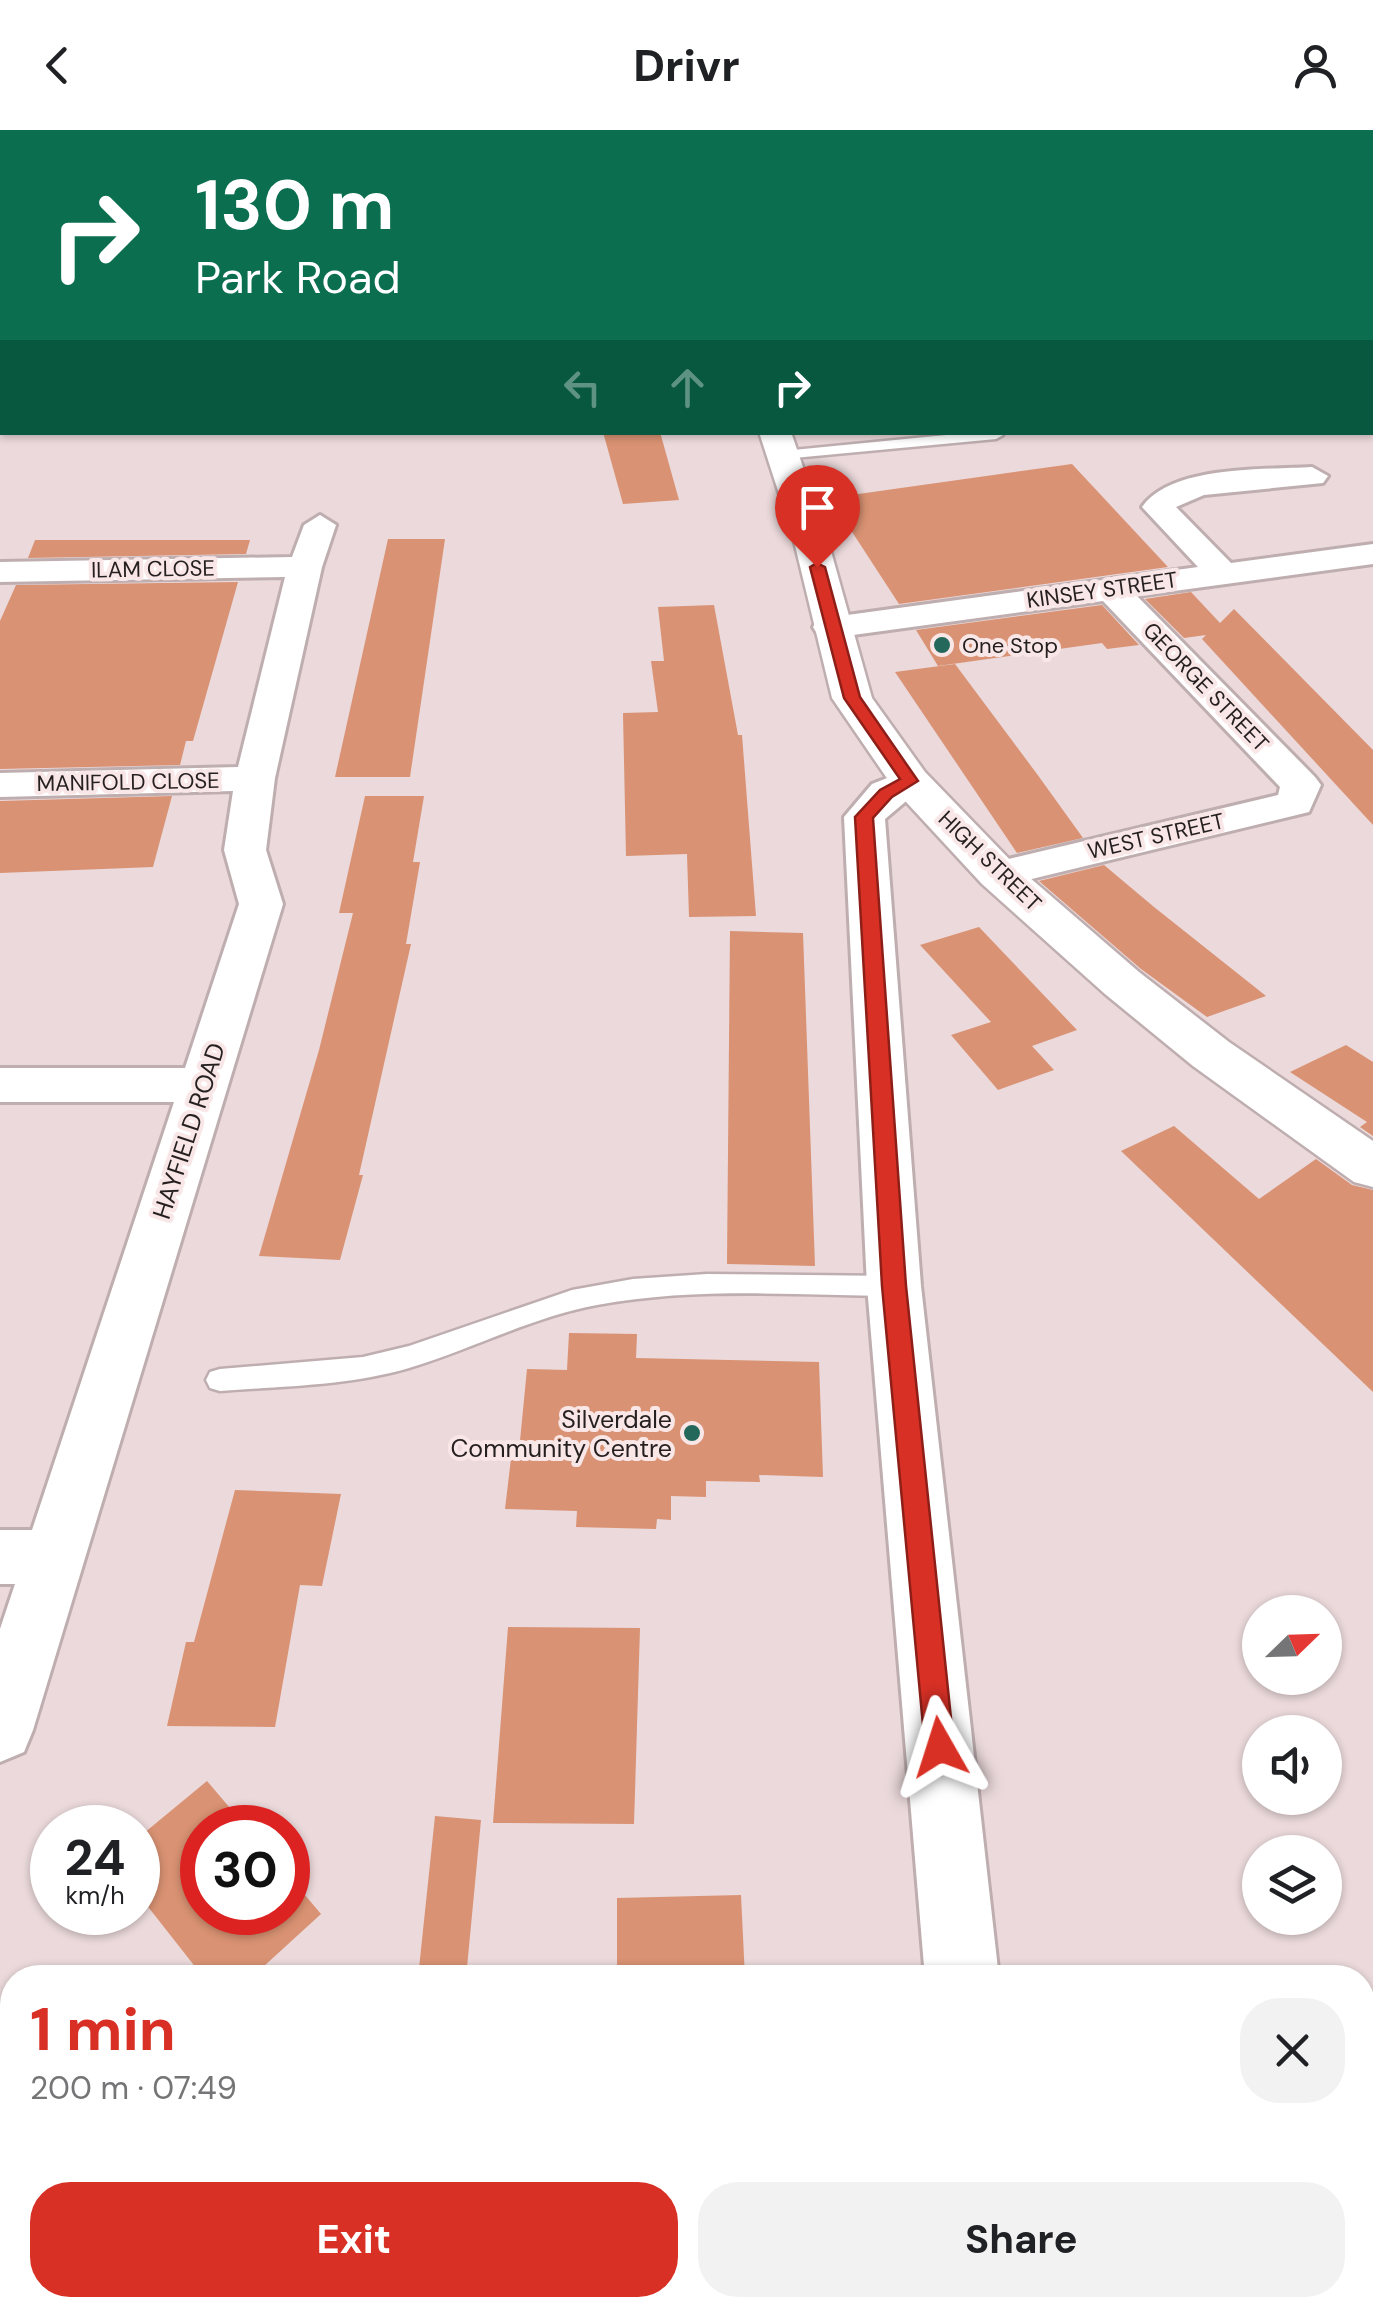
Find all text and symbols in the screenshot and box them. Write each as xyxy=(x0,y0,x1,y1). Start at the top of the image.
text: Drivr xyxy=(633,36,740,95)
icon: back xyxy=(30,38,85,93)
icon: person xyxy=(1288,38,1343,93)
text: 130 m xyxy=(195,160,394,251)
icon: right xyxy=(30,170,160,300)
text: Park Road xyxy=(195,248,401,307)
icon: left xyxy=(555,360,610,415)
icon: ahead xyxy=(660,360,715,415)
icon: right xyxy=(765,360,820,415)
pin xyxy=(775,465,860,568)
icon: arrive xyxy=(790,480,845,535)
street label: ILAM CLOSE xyxy=(91,553,215,585)
street label: KINSEY STREET xyxy=(1025,565,1179,615)
street label: GEORGE STREET xyxy=(1137,616,1275,758)
place label: One Stop xyxy=(962,631,1058,660)
marker: One Stop xyxy=(931,634,953,656)
street label: MANIFOLD CLOSE xyxy=(36,766,220,798)
street label: HIGH STREET xyxy=(932,804,1048,918)
street label: WEST STREET xyxy=(1085,806,1227,866)
street label: HAYFIELD ROAD xyxy=(145,1039,233,1223)
place label: Silverdale Community Centre xyxy=(450,1403,672,1465)
marker: Silverdale Community Centre xyxy=(681,1422,703,1444)
north arrow xyxy=(1242,1595,1342,1695)
map controls xyxy=(1242,1595,1342,1935)
position arrow xyxy=(888,1695,992,1799)
button: sound xyxy=(1242,1715,1342,1815)
speed limit sign: 30 xyxy=(180,1805,310,1935)
text: 24 xyxy=(65,1825,126,1891)
button: layers xyxy=(1242,1835,1342,1935)
text: km/h xyxy=(65,1879,125,1912)
text: 1 min xyxy=(30,1990,176,2069)
button: close xyxy=(1240,1998,1345,2103)
text: 200 m · 07:49 xyxy=(30,2067,237,2109)
button: Exit xyxy=(30,2182,678,2297)
button: Share xyxy=(698,2182,1345,2297)

